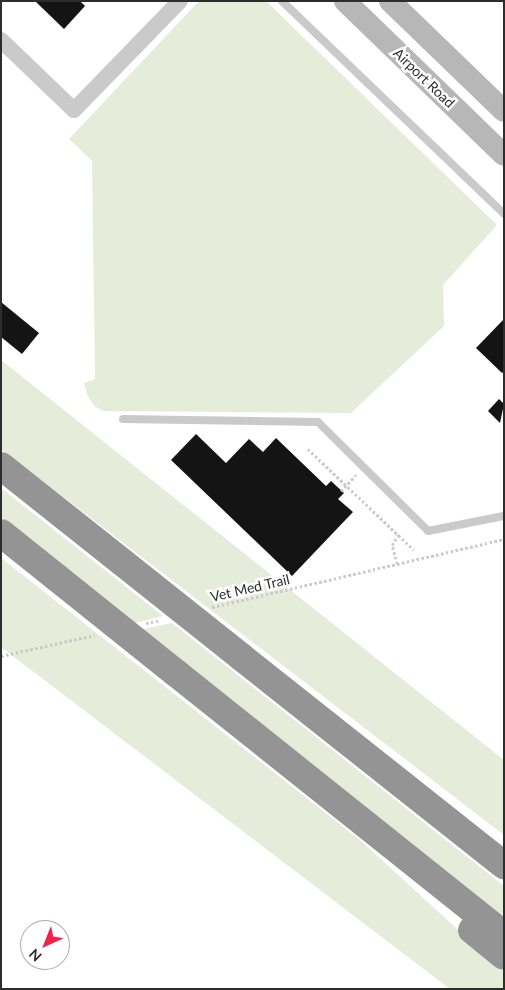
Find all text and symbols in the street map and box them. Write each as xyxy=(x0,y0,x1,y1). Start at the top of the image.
street label: Airport Road xyxy=(390,45,458,111)
street label: Vet Med Trail xyxy=(208,571,292,605)
north arrow xyxy=(20,920,70,970)
text: N xyxy=(25,946,45,965)

